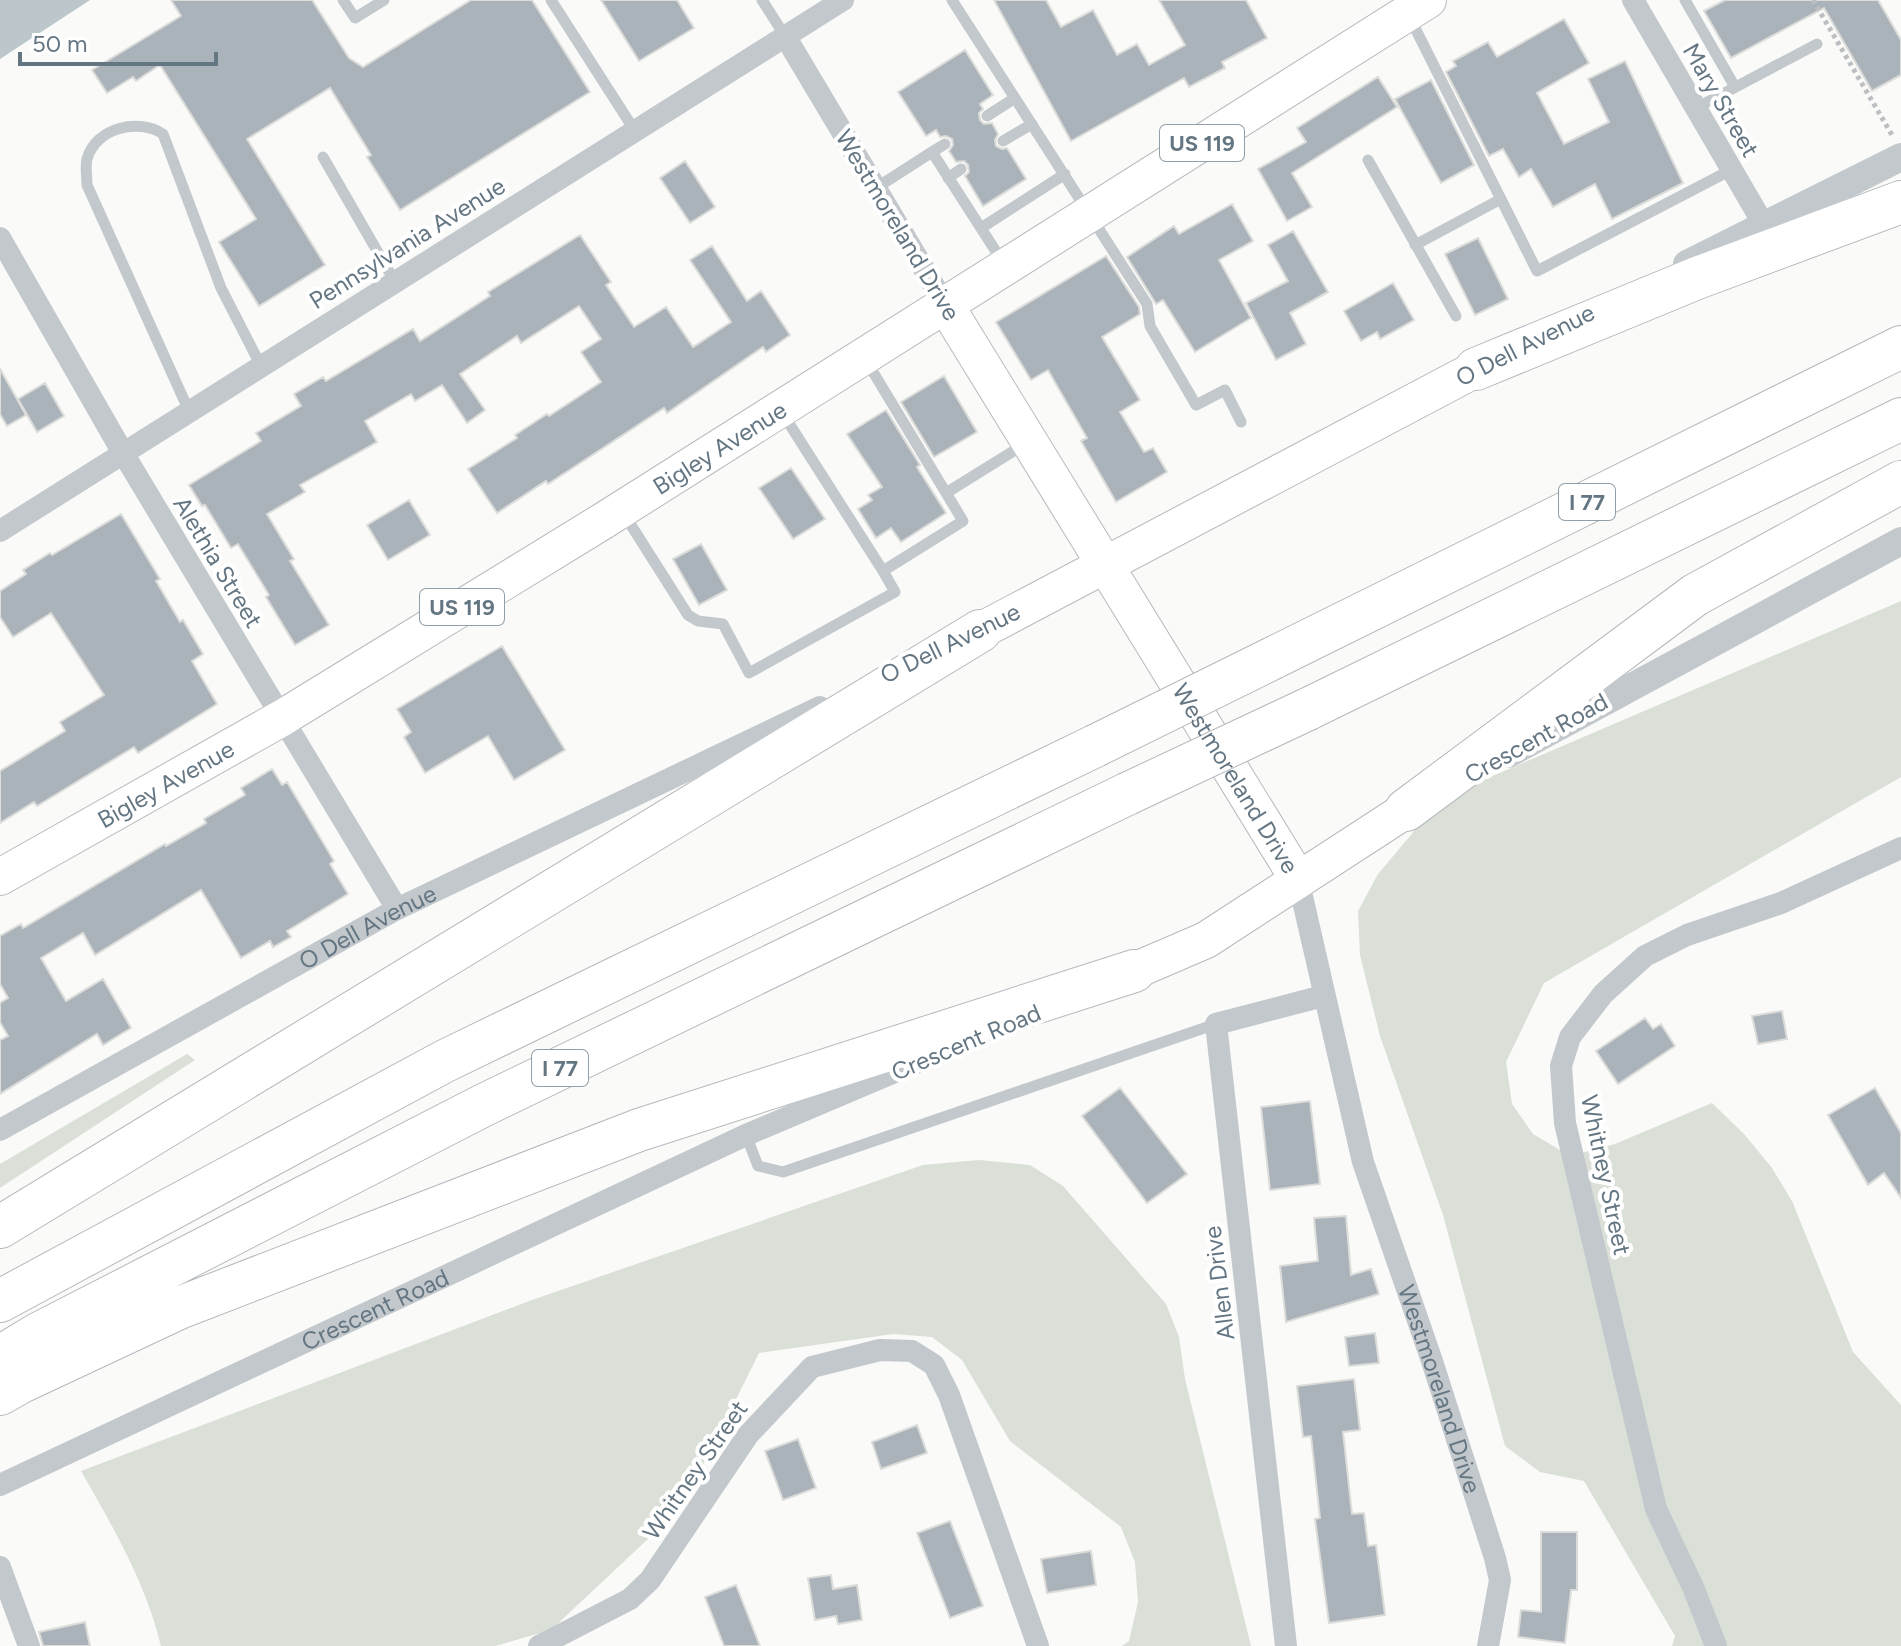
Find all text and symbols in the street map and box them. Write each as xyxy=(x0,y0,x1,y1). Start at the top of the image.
scale bar xyxy=(20,16,216,66)
text: 50 m xyxy=(32,29,88,58)
street label: Mary Street xyxy=(1677,38,1765,162)
street label: Westmoreland Drive xyxy=(830,124,966,326)
road number: US 119 xyxy=(1160,125,1244,161)
street label: Pennsylvania Avenue xyxy=(304,171,510,315)
street label: O Dell Avenue xyxy=(1451,298,1599,392)
street label: Bigley Avenue xyxy=(647,395,791,500)
road number: I 77 xyxy=(1559,484,1615,520)
street label: Alethia Street xyxy=(167,491,269,633)
road number: US 119 xyxy=(420,589,504,625)
street label: O Dell Avenue xyxy=(875,597,1025,689)
street label: Westmoreland Drive xyxy=(1167,678,1305,878)
street label: Crescent Road xyxy=(1459,687,1613,789)
street label: Bigley Avenue xyxy=(92,734,239,834)
street label: O Dell Avenue xyxy=(294,878,441,975)
street label: Crescent Road xyxy=(887,998,1045,1086)
road number: I 77 xyxy=(532,1050,588,1086)
street label: Whitney Street xyxy=(1575,1092,1637,1258)
street label: Allen Drive xyxy=(1198,1224,1240,1342)
street label: Crescent Road xyxy=(296,1262,453,1356)
street label: Westmoreland Drive xyxy=(1392,1281,1488,1497)
street label: Whitney Street xyxy=(636,1395,754,1545)

